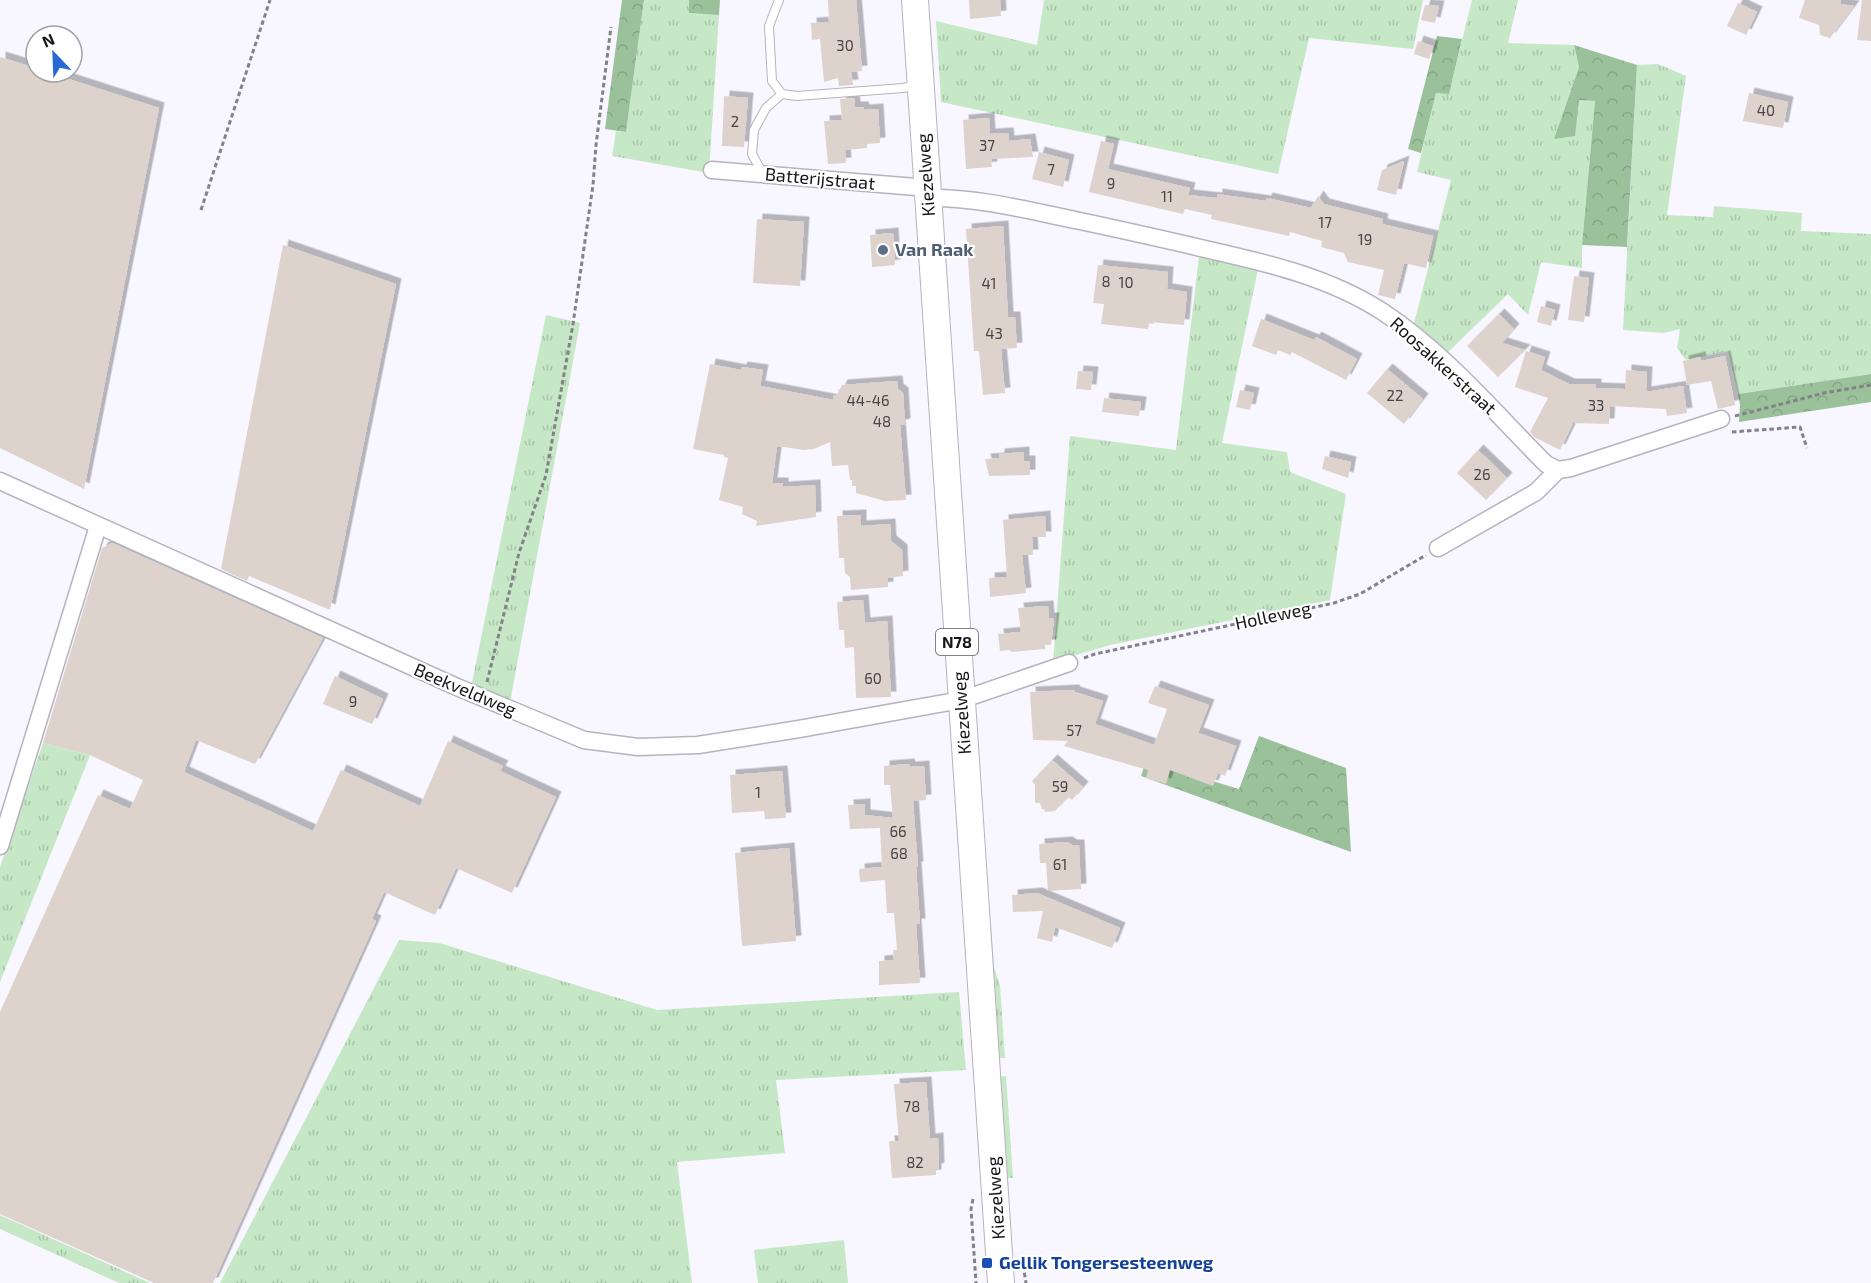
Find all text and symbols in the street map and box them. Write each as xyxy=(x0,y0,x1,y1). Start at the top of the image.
north arrow xyxy=(24,24,84,84)
text: N xyxy=(39,29,57,51)
house number: 30 xyxy=(836,36,854,54)
house number: 40 xyxy=(1757,101,1775,119)
house number: 2 xyxy=(731,112,739,130)
street label: Kiezelweg xyxy=(911,133,939,217)
house number: 37 xyxy=(979,136,995,154)
house number: 7 xyxy=(1047,160,1055,178)
street label: Batterijstraat xyxy=(764,162,876,194)
house number: 9 xyxy=(1107,174,1115,192)
house number: 11 xyxy=(1161,187,1173,205)
house number: 17 xyxy=(1318,213,1332,231)
house number: 19 xyxy=(1358,230,1372,248)
place label: Van Raak xyxy=(895,238,973,260)
marker: Van Raak xyxy=(876,243,890,257)
house number: 8 xyxy=(1101,272,1111,290)
house number: 10 xyxy=(1118,273,1134,291)
house number: 41 xyxy=(981,274,997,292)
street label: Roosakkerstraat xyxy=(1386,312,1501,419)
house number: 43 xyxy=(985,324,1003,342)
house number: 22 xyxy=(1387,386,1403,404)
house number: 44-46 xyxy=(847,391,890,409)
house number: 33 xyxy=(1588,396,1604,414)
house number: 48 xyxy=(873,412,891,430)
house number: 26 xyxy=(1473,465,1491,483)
street label: Holleweg xyxy=(1233,596,1313,634)
road number: N78 xyxy=(936,629,978,655)
street label: Beekveldweg xyxy=(411,658,520,720)
house number: 60 xyxy=(864,669,882,687)
street label: Kiezelweg xyxy=(947,671,975,755)
house number: 9 xyxy=(349,692,357,710)
house number: 57 xyxy=(1066,721,1082,739)
house number: 59 xyxy=(1052,777,1068,795)
house number: 1 xyxy=(755,783,761,801)
house number: 66 xyxy=(889,822,907,840)
house number: 68 xyxy=(890,844,908,862)
house number: 61 xyxy=(1053,855,1067,873)
house number: 78 xyxy=(904,1097,920,1115)
house number: 82 xyxy=(906,1153,924,1171)
street label: Kiezelweg xyxy=(981,1156,1009,1240)
place label: Gellik Tongersesteenweg xyxy=(999,1251,1214,1273)
marker: Gellik Tongersesteenweg xyxy=(980,1256,994,1270)

